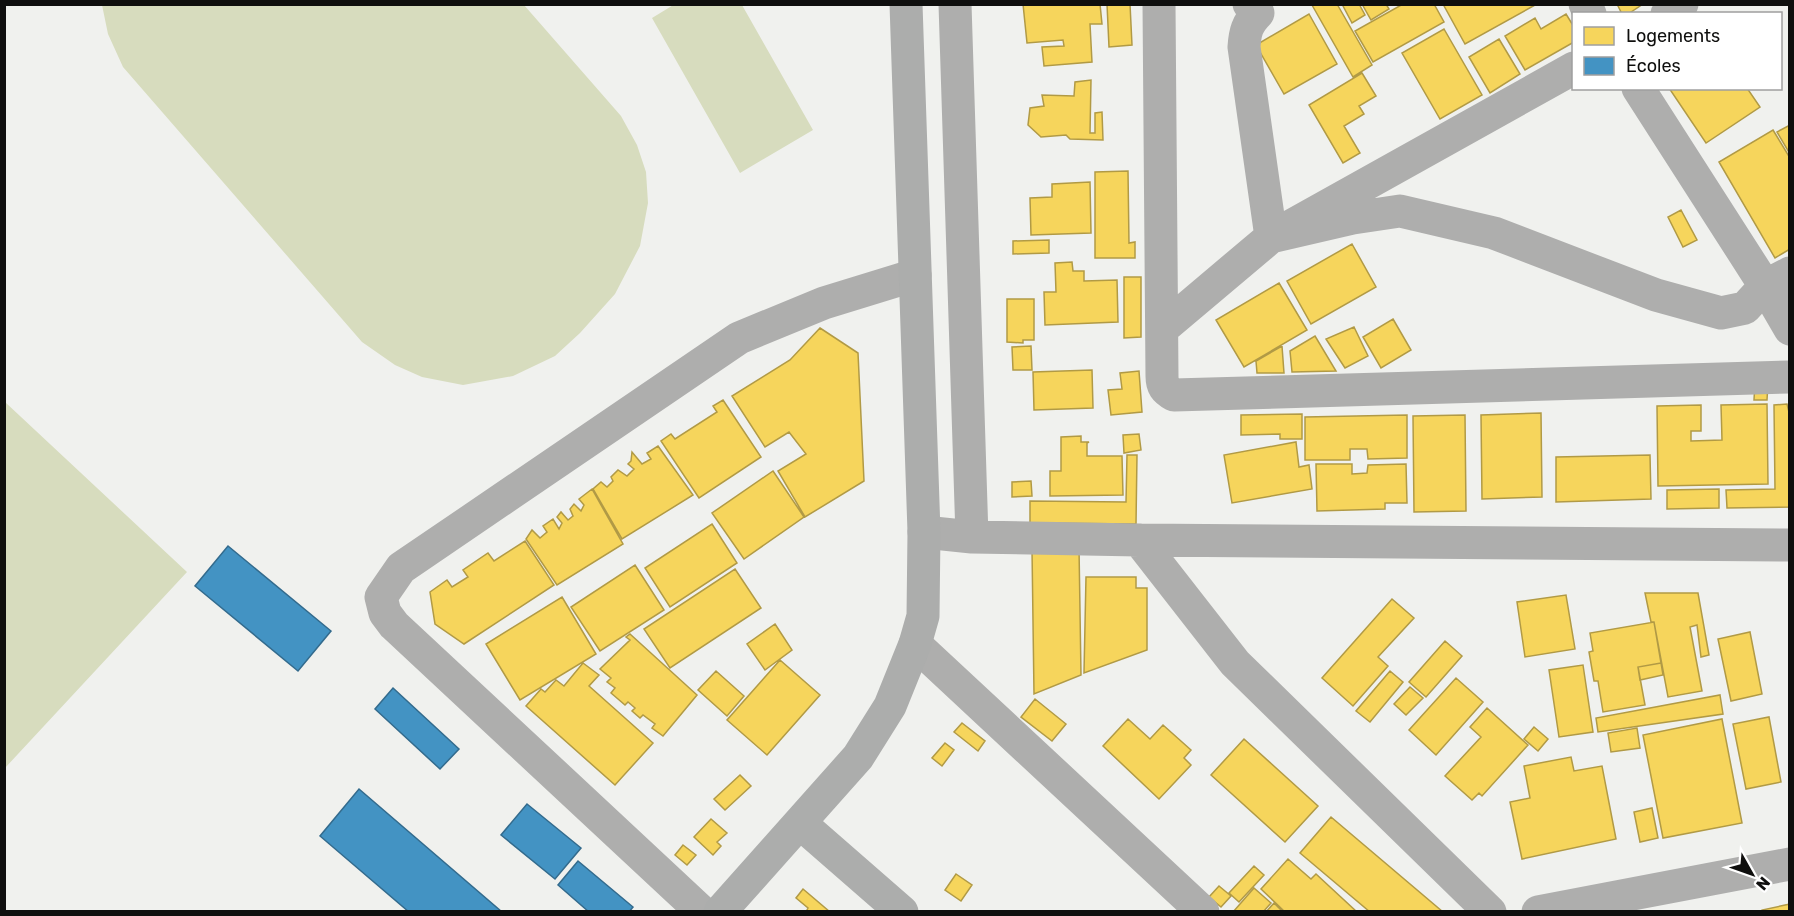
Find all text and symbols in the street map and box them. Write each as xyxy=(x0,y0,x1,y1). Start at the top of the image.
legend xyxy=(1572,12,1782,90)
text: Logements xyxy=(1626,25,1720,47)
text: Écoles xyxy=(1626,55,1681,77)
north arrow xyxy=(1722,844,1782,904)
text: N xyxy=(1752,873,1774,894)

